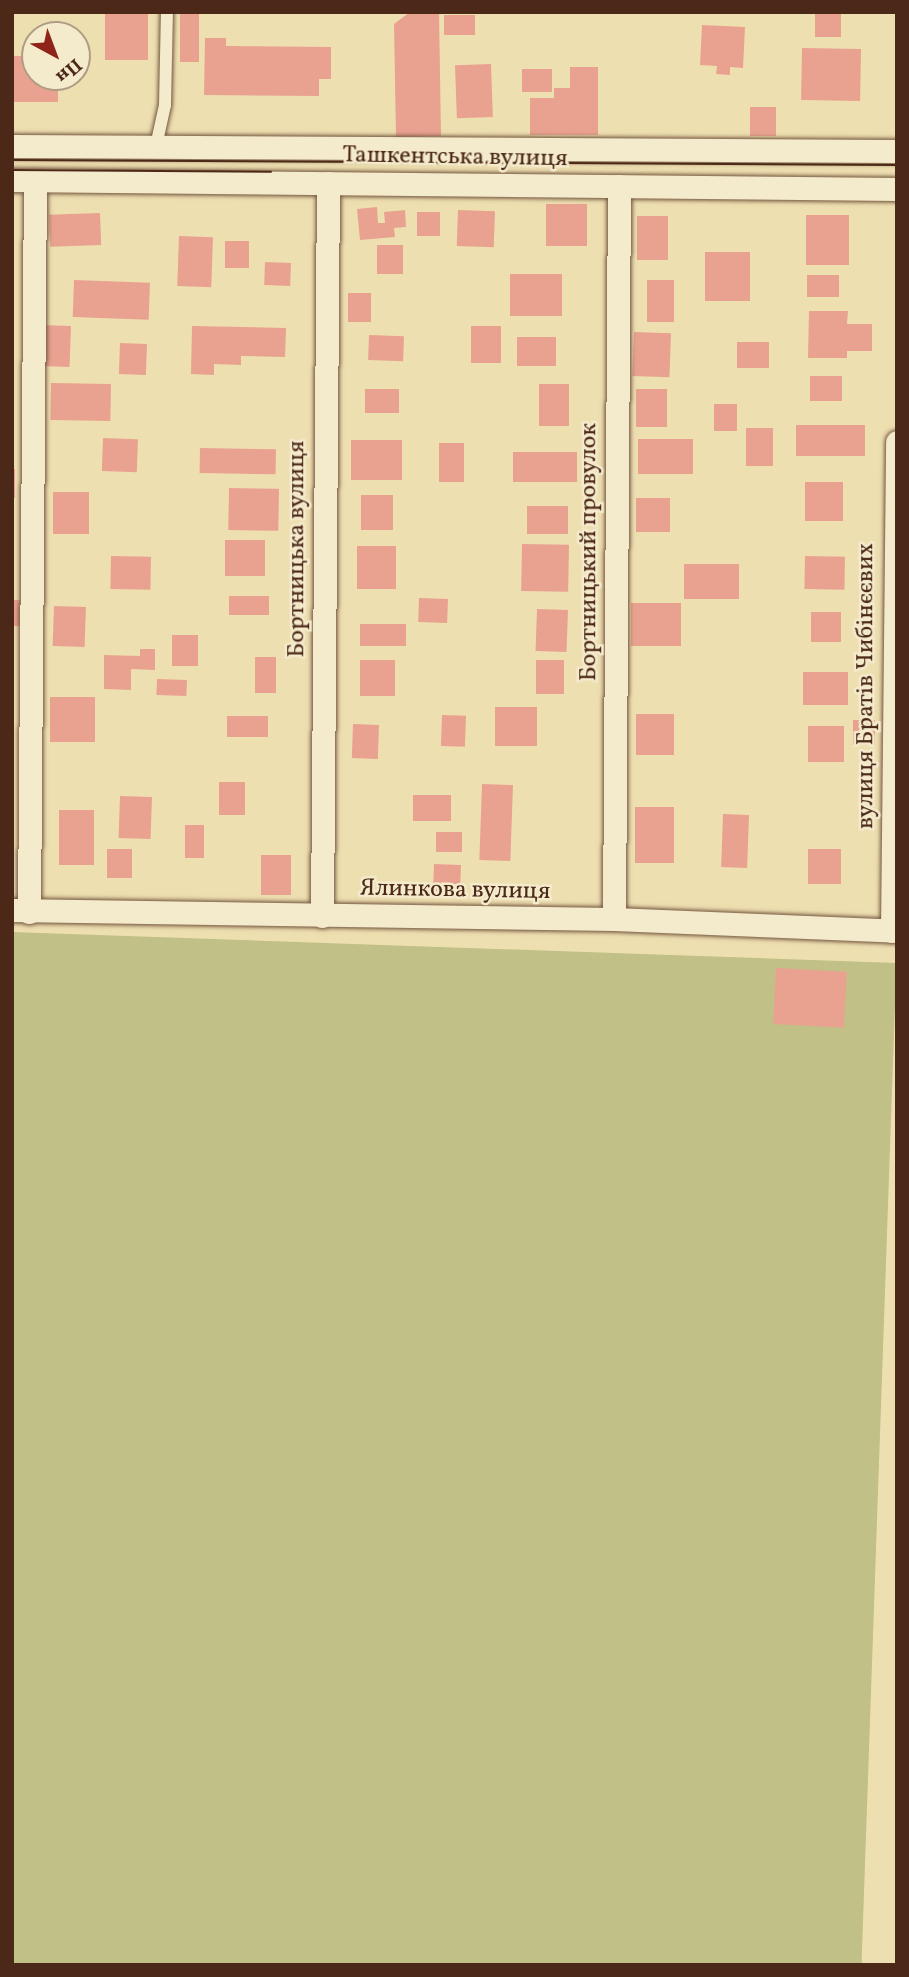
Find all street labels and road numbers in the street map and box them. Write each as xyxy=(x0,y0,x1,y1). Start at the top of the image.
street label: Ташкентська вулиця xyxy=(342,142,568,174)
street label: Бортницький провулок xyxy=(576,423,604,681)
street label: Бортницька вулиця xyxy=(284,440,312,658)
street label: вулиця Братів Чибінєєвих xyxy=(853,543,881,829)
street label: Ялинкова вулиця xyxy=(360,875,550,907)

